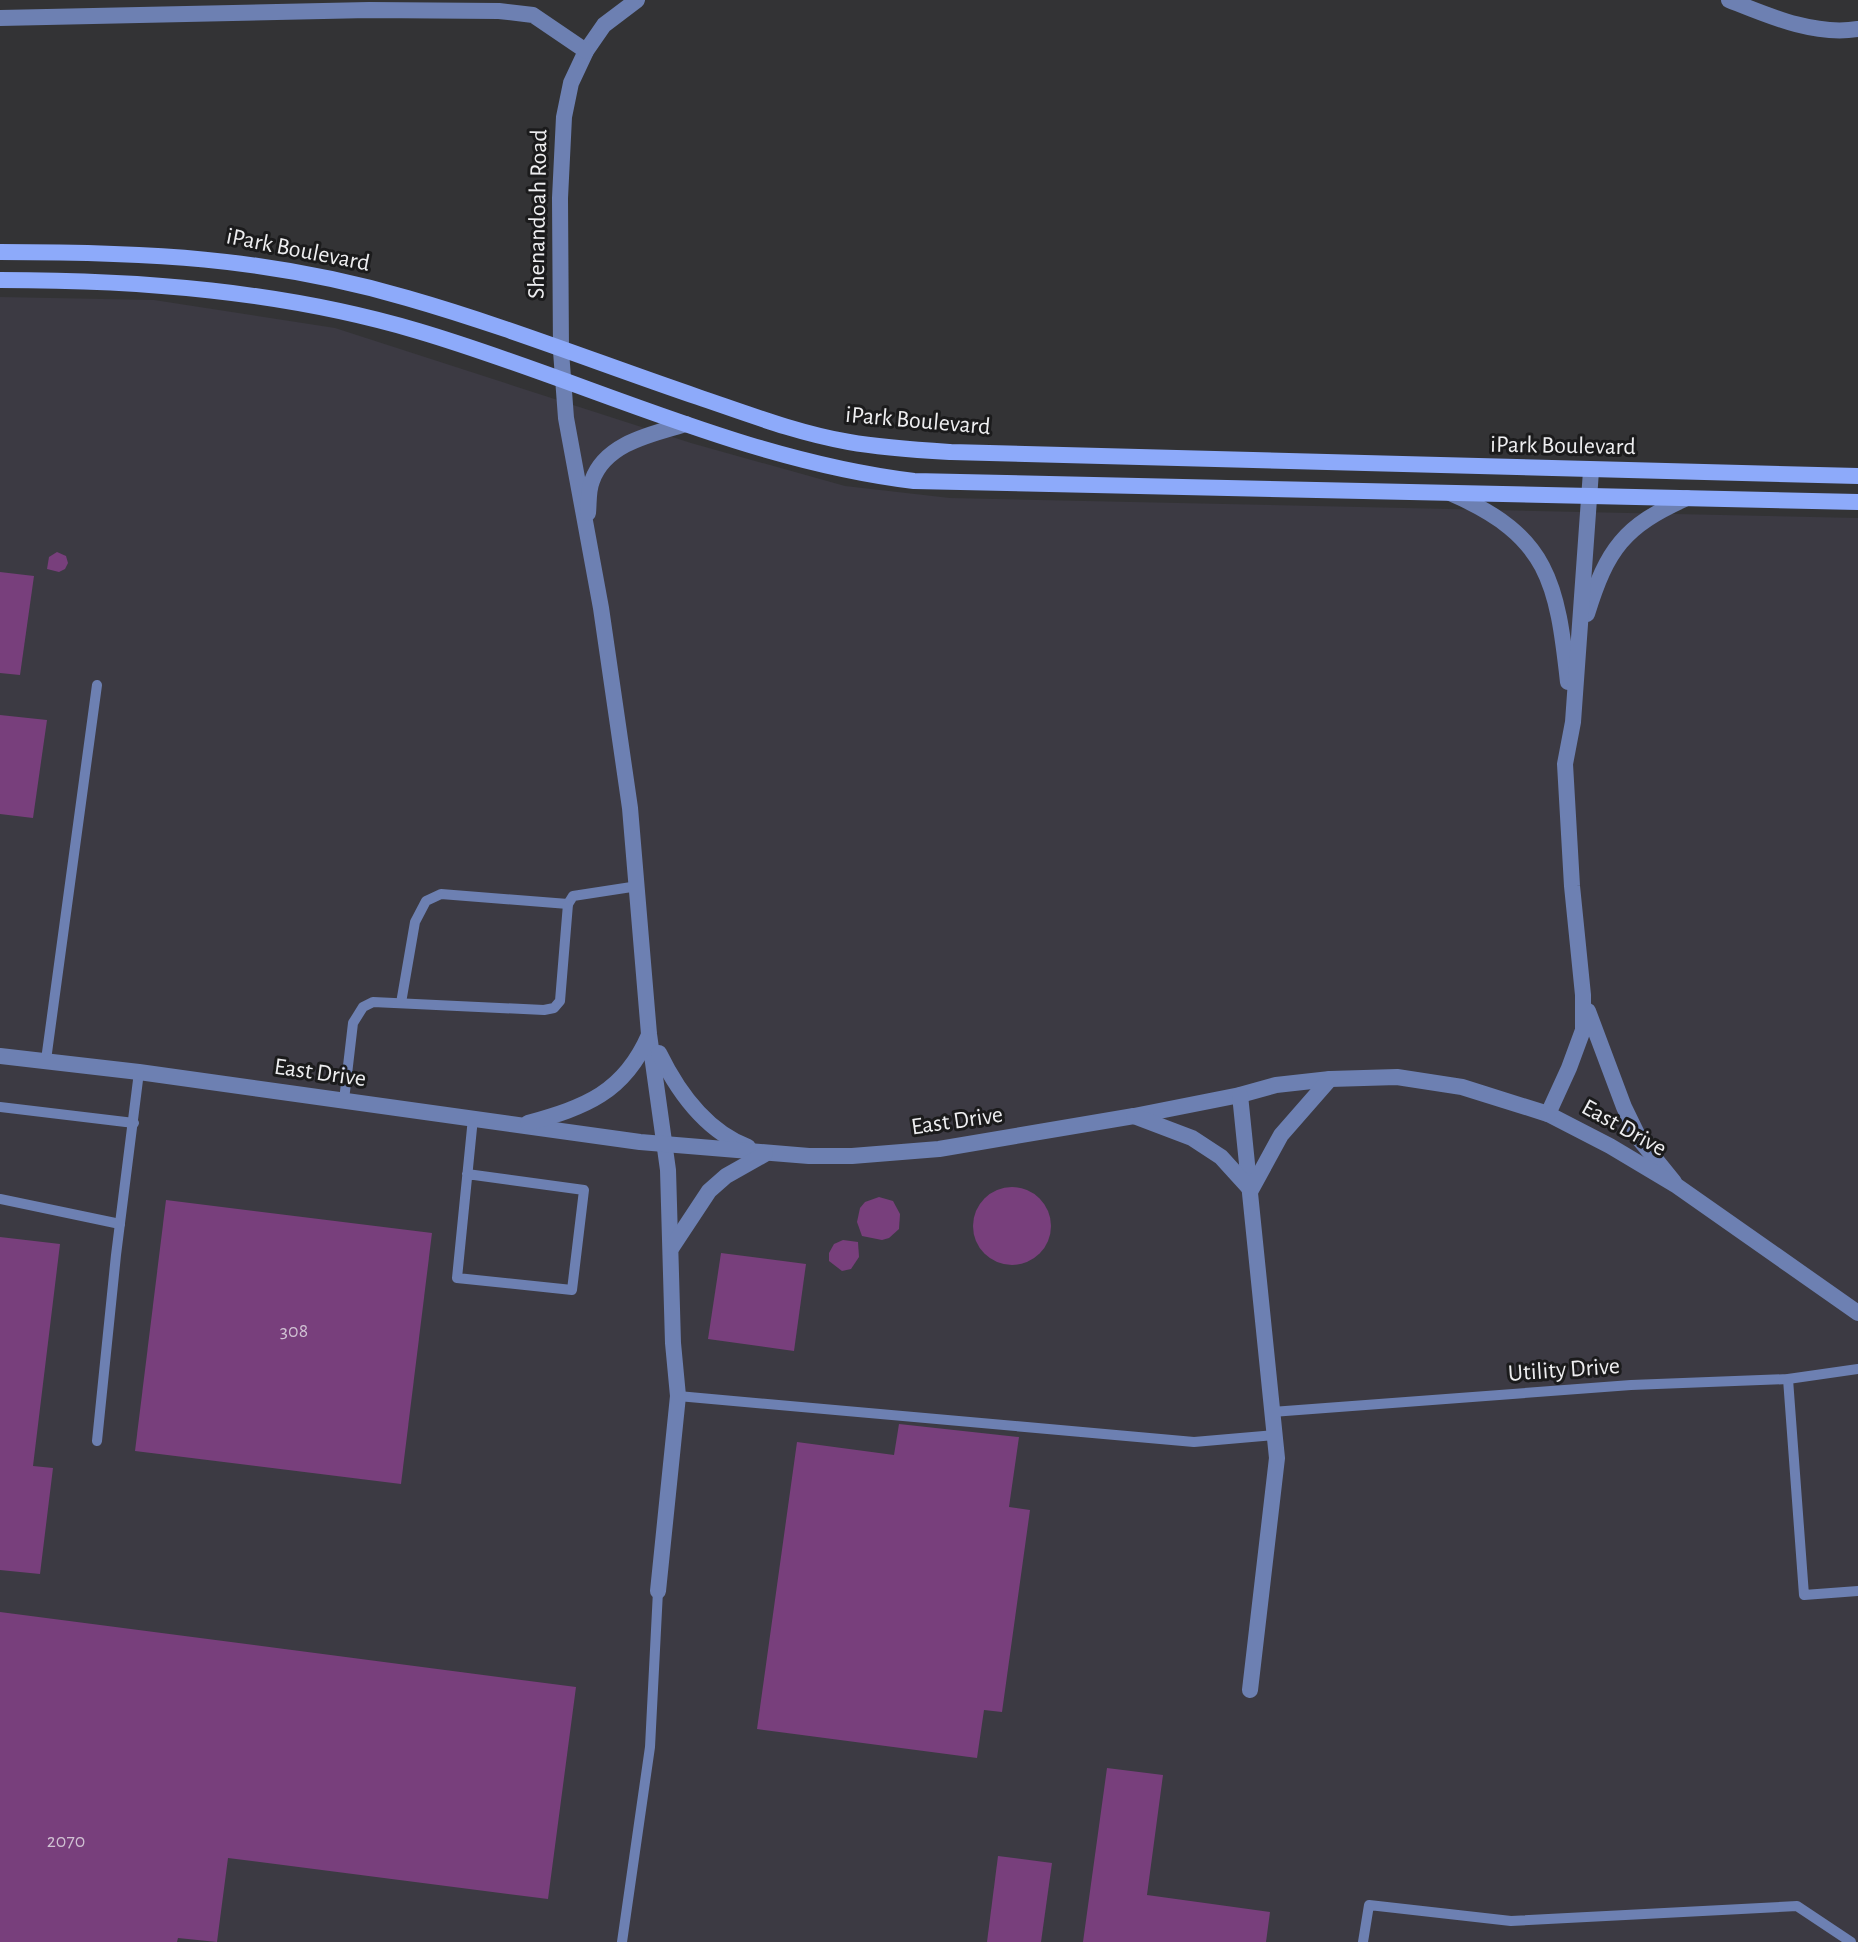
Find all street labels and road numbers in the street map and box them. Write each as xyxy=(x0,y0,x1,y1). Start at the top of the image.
street label: Shenandoah Road xyxy=(525,129,551,299)
street label: iPark Boulevard xyxy=(224,224,372,276)
street label: iPark Boulevard xyxy=(844,403,992,439)
street label: iPark Boulevard xyxy=(1490,433,1636,459)
street label: East Drive xyxy=(272,1055,368,1091)
street label: East Drive xyxy=(1578,1095,1670,1161)
street label: East Drive xyxy=(909,1103,1005,1139)
street label: Utility Drive xyxy=(1507,1354,1621,1386)

